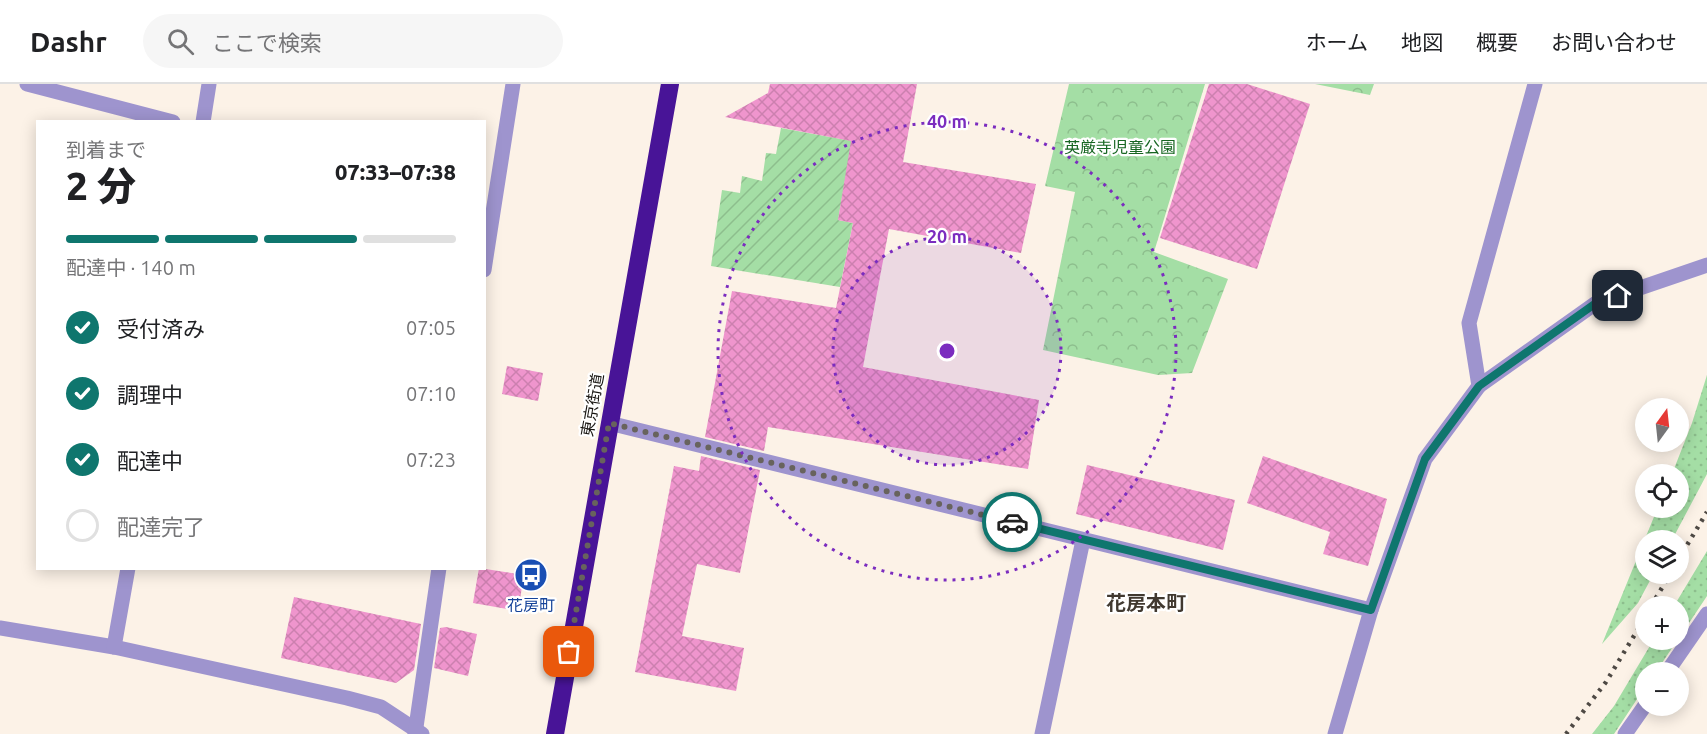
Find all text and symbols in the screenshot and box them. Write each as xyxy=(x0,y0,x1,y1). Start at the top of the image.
search box xyxy=(143,14,563,68)
icon: search xyxy=(164,25,197,58)
text: Dashr xyxy=(30,26,107,57)
text: ここで検索 xyxy=(212,30,322,55)
text: ホーム xyxy=(1306,30,1368,54)
text: 地図 xyxy=(1401,30,1443,54)
text: 概要 xyxy=(1476,30,1518,54)
text: お問い合わせ xyxy=(1551,30,1677,54)
text: 40 m xyxy=(927,111,967,131)
text: 到着まで xyxy=(66,138,146,161)
park label: 英厳寺児童公園 xyxy=(1064,138,1176,156)
text: 07:33–07:38 xyxy=(335,159,456,184)
text: 2 分 xyxy=(66,164,136,207)
text: 20 m xyxy=(927,226,967,246)
text: 配達中 · 140 m xyxy=(66,256,196,279)
pin xyxy=(1592,270,1643,321)
icon: home xyxy=(1601,279,1634,312)
icon: check xyxy=(66,311,99,344)
text: 受付済み xyxy=(117,316,205,341)
text: 07:05 xyxy=(406,316,456,339)
centre of rings xyxy=(937,341,957,361)
street label: 東京街道 xyxy=(578,372,606,438)
icon: check xyxy=(66,377,99,410)
text: 調理中 xyxy=(117,382,183,407)
text: 07:10 xyxy=(406,382,456,405)
north arrow xyxy=(1635,398,1689,452)
map controls xyxy=(1635,398,1689,716)
icon: check xyxy=(66,443,99,476)
text: 配達中 xyxy=(117,448,183,473)
text: 07:23 xyxy=(406,448,456,471)
button: locate xyxy=(1635,464,1689,518)
courier xyxy=(982,492,1042,552)
icon: car xyxy=(996,506,1029,539)
text: 配達完了 xyxy=(117,514,205,539)
button: layers xyxy=(1635,530,1689,584)
bus stop icon: 花房町 xyxy=(513,557,549,593)
district label: 花房本町 xyxy=(1106,591,1186,614)
place label: 花房町 xyxy=(507,596,555,614)
button: + xyxy=(1635,596,1689,650)
pin xyxy=(543,626,594,677)
icon: bag xyxy=(552,635,585,668)
button: − xyxy=(1635,662,1689,716)

